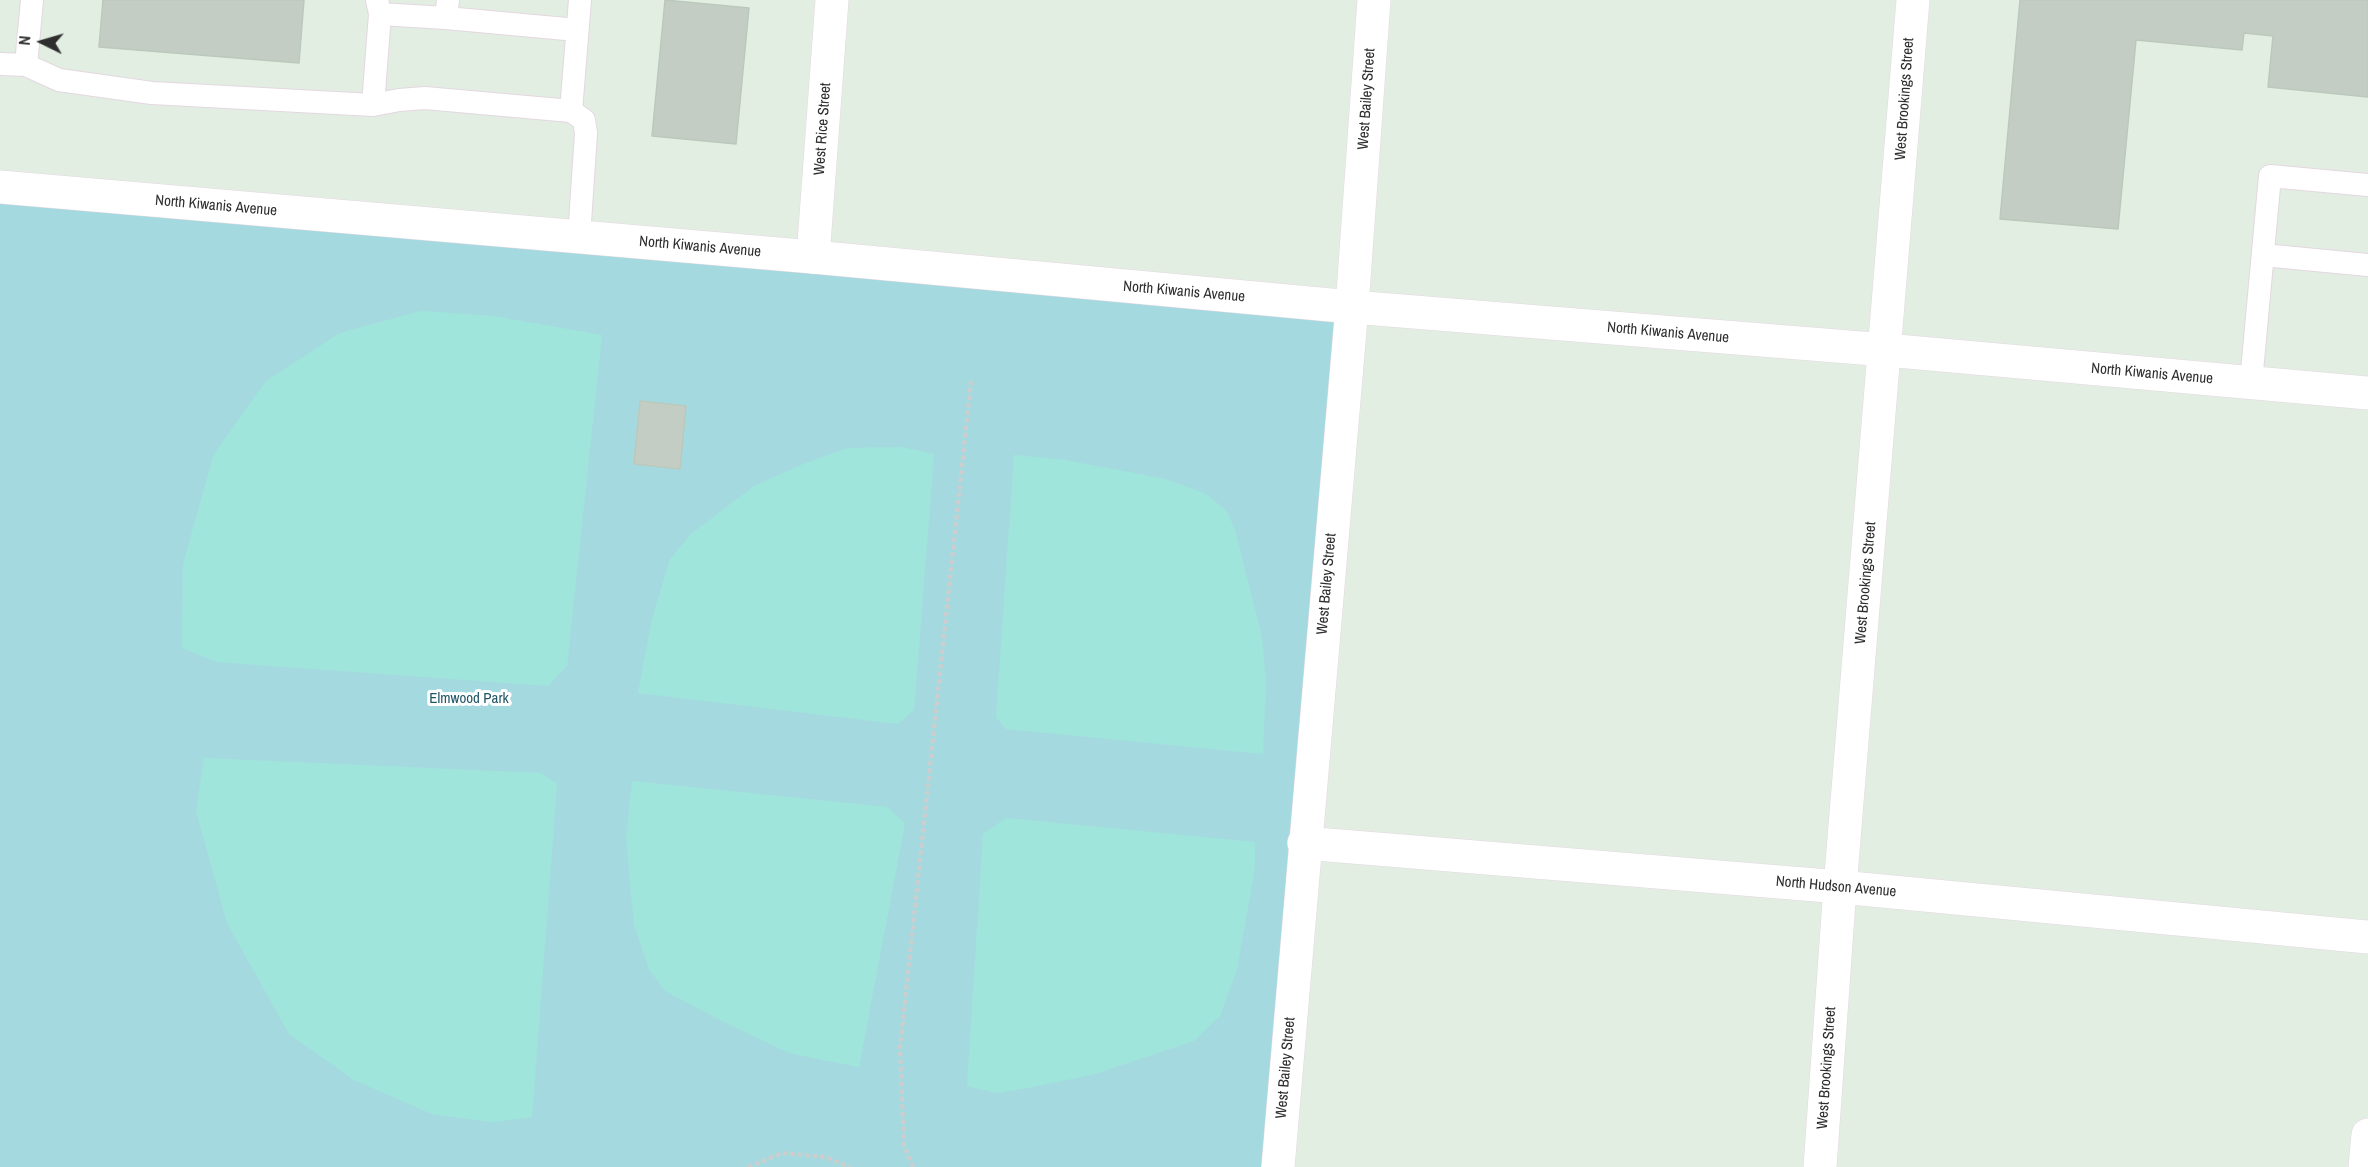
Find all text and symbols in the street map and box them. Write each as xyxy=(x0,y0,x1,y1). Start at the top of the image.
north arrow xyxy=(12,12,72,72)
text: N xyxy=(13,35,35,46)
street label: West Brookings Street xyxy=(1892,37,1918,161)
street label: West Bailey Street xyxy=(1354,48,1380,150)
street label: West Rice Street xyxy=(811,82,835,176)
street label: North Kiwanis Avenue xyxy=(154,192,278,220)
street label: North Kiwanis Avenue xyxy=(638,233,762,261)
street label: North Kiwanis Avenue xyxy=(1122,278,1246,306)
street label: North Kiwanis Avenue xyxy=(1606,319,1730,347)
street label: North Kiwanis Avenue xyxy=(2090,360,2214,388)
street label: West Brookings Street xyxy=(1852,521,1880,645)
street label: West Bailey Street xyxy=(1314,533,1340,635)
park label: Elmwood Park xyxy=(429,690,509,708)
street label: North Hudson Avenue xyxy=(1775,873,1897,901)
street label: West Brookings Street xyxy=(1814,1006,1840,1130)
street label: West Bailey Street xyxy=(1273,1017,1299,1119)

